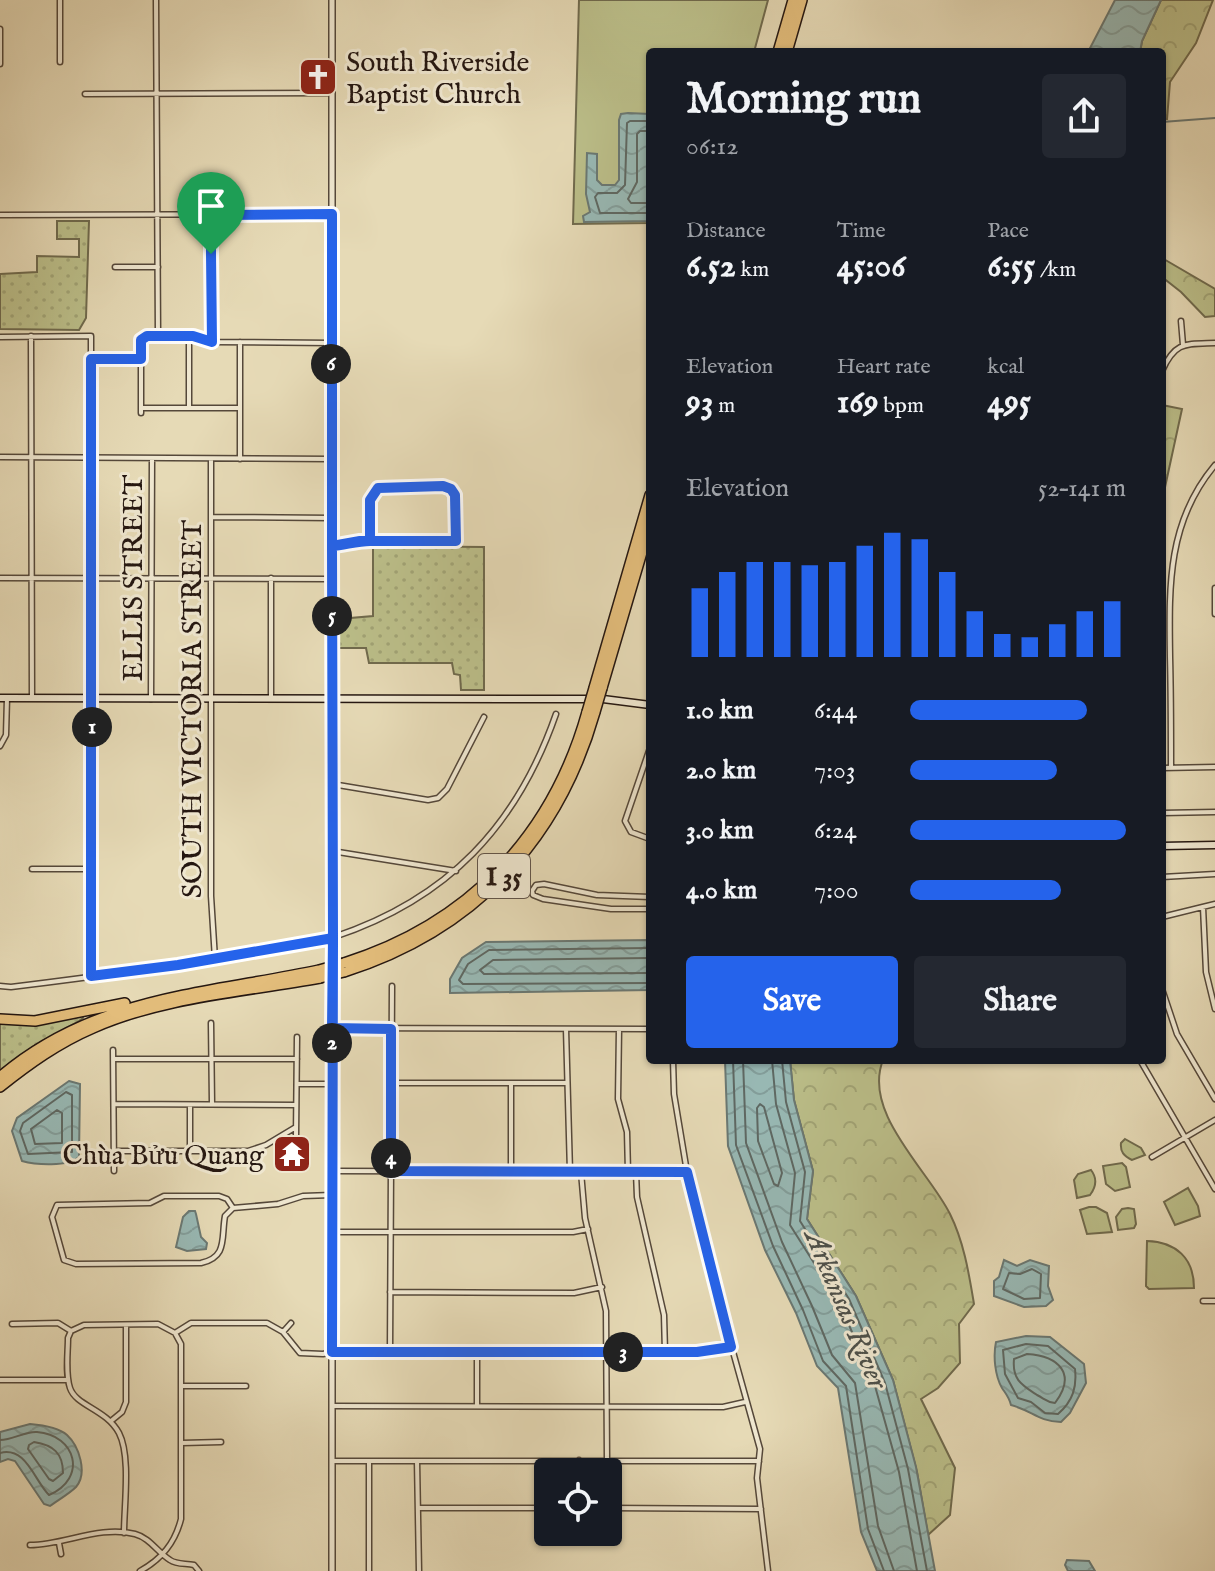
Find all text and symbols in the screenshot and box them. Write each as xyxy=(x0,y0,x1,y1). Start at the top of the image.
place label: South Riverside Baptist Church xyxy=(346,46,530,113)
church icon: South Riverside Baptist Church xyxy=(297,56,339,98)
text: Morning run xyxy=(686,72,921,128)
button: share xyxy=(1042,74,1126,158)
text: 06:12 xyxy=(686,130,738,163)
pin xyxy=(177,172,245,254)
icon: arrive xyxy=(189,184,233,228)
text: Distance xyxy=(686,217,766,245)
text: Time xyxy=(837,217,886,245)
text: Pace xyxy=(987,217,1029,245)
text: 6.52 xyxy=(686,245,736,288)
text: 45:06 xyxy=(837,245,906,288)
text: 6:55 xyxy=(987,245,1035,288)
text: km xyxy=(736,256,769,284)
text: /km xyxy=(1035,256,1076,284)
pin: 6 xyxy=(311,344,351,384)
text: 6 xyxy=(326,350,336,378)
text: Elevation xyxy=(686,353,773,381)
text: Heart rate xyxy=(837,353,931,381)
text: kcal xyxy=(987,353,1024,381)
text: 93 xyxy=(686,381,714,424)
text: 169 xyxy=(837,381,879,424)
text: 495 xyxy=(987,381,1031,424)
text: m xyxy=(714,392,735,420)
text: bpm xyxy=(879,392,924,420)
text: Elevation xyxy=(686,472,789,505)
text: 52–141 m xyxy=(1038,472,1126,505)
street label: ELLIS STREET xyxy=(117,474,152,681)
street label: SOUTH VICTORIA STREET xyxy=(176,519,211,898)
pin: 5 xyxy=(312,596,352,636)
text: 5 xyxy=(328,602,336,630)
text: 1.0 km xyxy=(686,694,754,727)
text: 6:44 xyxy=(814,694,857,727)
pin: 1 xyxy=(72,707,112,747)
text: 1 xyxy=(88,713,96,741)
text: 2.0 km xyxy=(686,754,756,787)
text: 7:03 xyxy=(814,754,856,787)
text: 3.0 km xyxy=(686,814,754,847)
text: 6:24 xyxy=(814,814,857,847)
road number: I 35 xyxy=(478,854,530,898)
text: 4.0 km xyxy=(686,874,757,907)
text: 7:00 xyxy=(814,874,859,907)
button: Save xyxy=(686,956,898,1048)
button: Share xyxy=(914,956,1126,1048)
pin: 2 xyxy=(312,1023,352,1063)
text: 2 xyxy=(327,1029,337,1057)
temple icon: Chùa Bửu Quang xyxy=(271,1133,313,1175)
pin: 4 xyxy=(371,1138,411,1178)
place label: Chùa Bửu Quang xyxy=(63,1139,265,1174)
text: 4 xyxy=(386,1144,396,1172)
water label: Arkansas River xyxy=(793,1222,896,1397)
pin: 3 xyxy=(603,1332,643,1372)
text: 3 xyxy=(619,1338,627,1366)
map controls xyxy=(534,1458,622,1546)
button: locate xyxy=(534,1458,622,1546)

